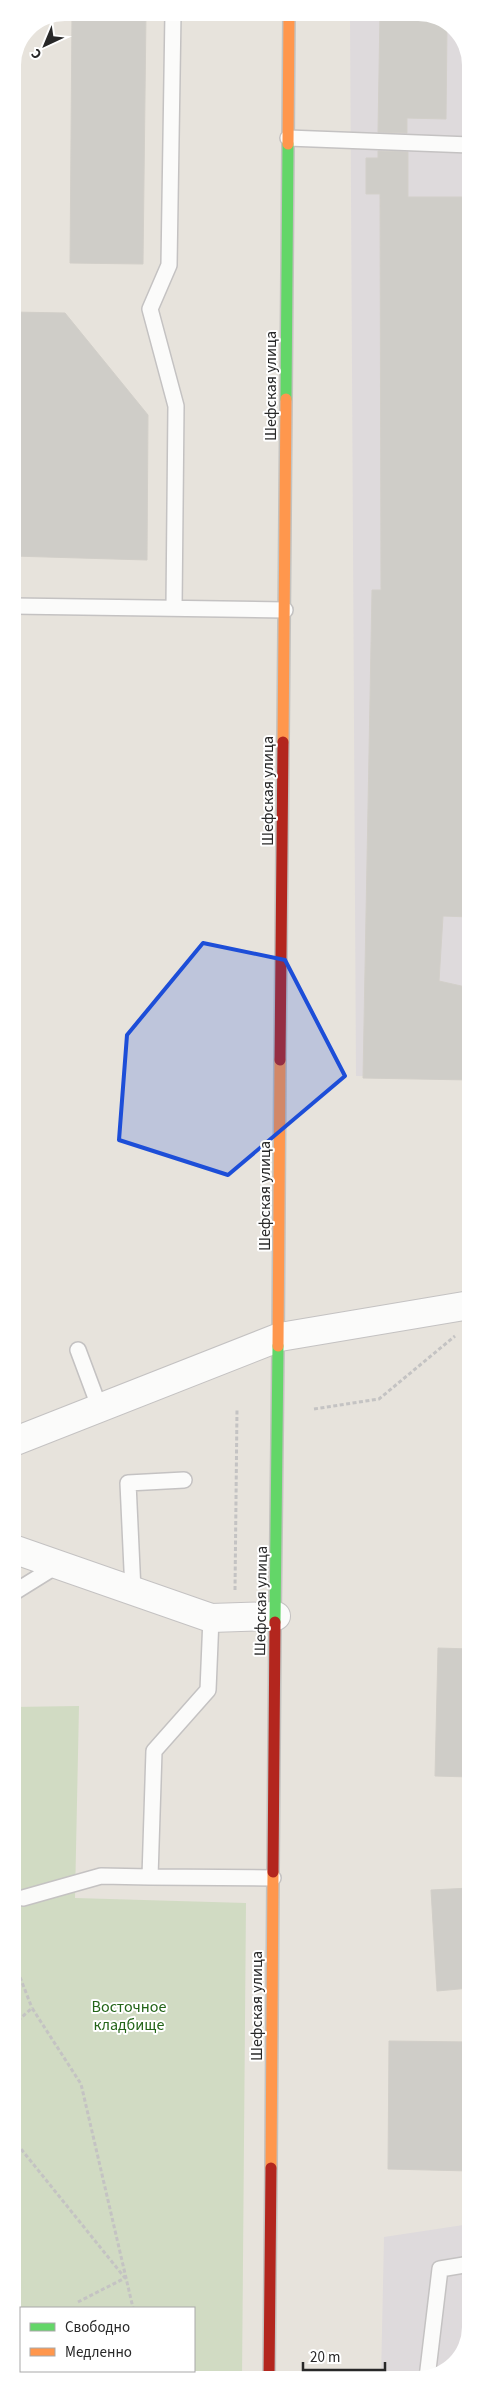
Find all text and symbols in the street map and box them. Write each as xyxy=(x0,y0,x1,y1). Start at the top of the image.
north arrow xyxy=(20,20,70,70)
text: С xyxy=(27,44,47,64)
street label: Шефская улица xyxy=(260,331,282,441)
street label: Шефская улица xyxy=(257,736,279,846)
street label: Шефская улица xyxy=(254,1141,276,1251)
street label: Шефская улица xyxy=(249,1546,273,1656)
street label: Шефская улица xyxy=(246,1951,268,2061)
park label: Восточное кладбище xyxy=(92,1996,166,2036)
legend xyxy=(20,2307,195,2372)
text: Свободно xyxy=(65,2317,130,2338)
scale bar xyxy=(303,2340,386,2372)
text: Медленно xyxy=(65,2342,132,2363)
text: 20 m xyxy=(310,2347,340,2368)

